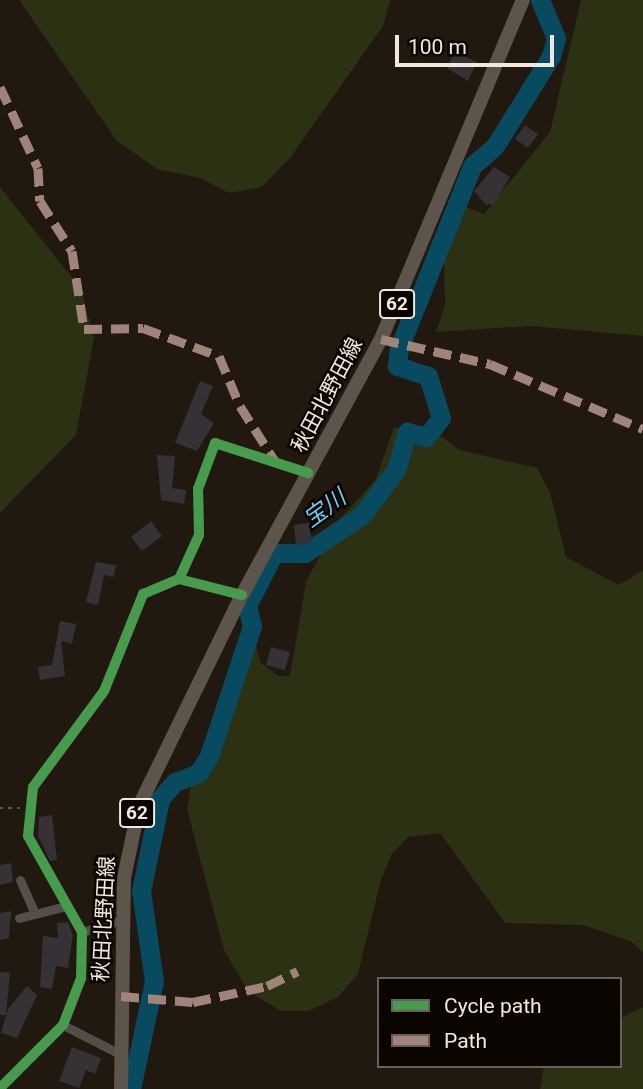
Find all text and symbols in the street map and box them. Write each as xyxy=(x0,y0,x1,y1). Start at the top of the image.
scale bar xyxy=(398,21,557,65)
text: 100 m xyxy=(408,35,467,59)
road number: 62 xyxy=(378,288,416,320)
street label: 秋田北野田線 xyxy=(286,333,368,457)
water label: 宝川 xyxy=(298,484,352,534)
road number: 62 xyxy=(118,798,156,828)
street label: 秋田北野田線 xyxy=(88,855,120,983)
legend xyxy=(377,977,622,1068)
text: Cycle path xyxy=(444,994,542,1018)
text: Path xyxy=(444,1029,487,1053)

